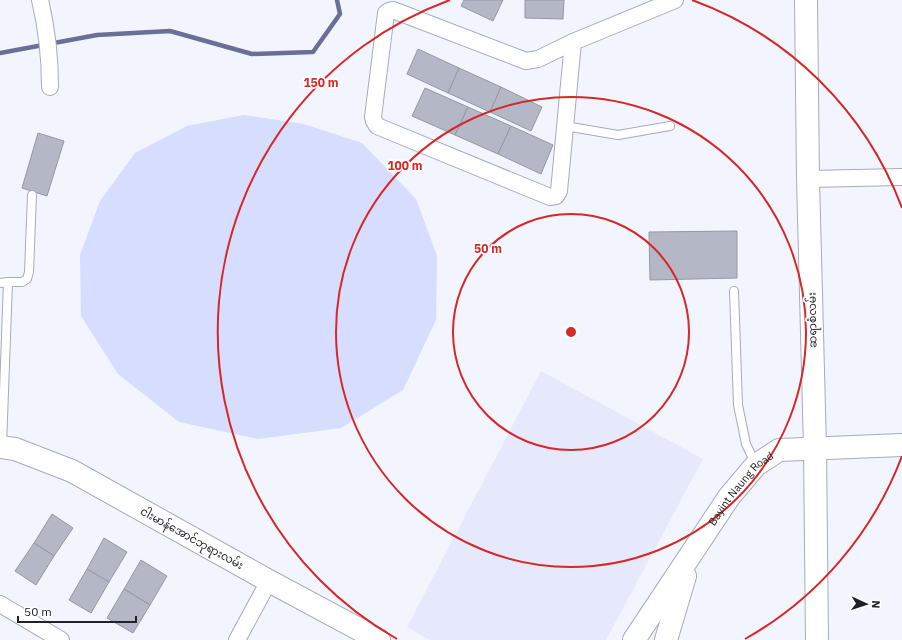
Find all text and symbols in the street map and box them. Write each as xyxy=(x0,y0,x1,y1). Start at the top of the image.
text: 150 m xyxy=(303,75,339,90)
text: 100 m xyxy=(387,158,423,173)
text: 50 m xyxy=(474,241,502,256)
street label: ဆရာစံလမ်း xyxy=(805,292,821,348)
centre of rings xyxy=(564,325,578,339)
street label: Bayint Naung Road xyxy=(705,449,776,528)
street label: ငါးမာန်အောင်ဘုရားလမ်း xyxy=(137,504,246,574)
north arrow xyxy=(846,584,886,624)
scale bar xyxy=(18,598,136,624)
text: N xyxy=(869,600,883,609)
text: 50 m xyxy=(24,604,52,619)

